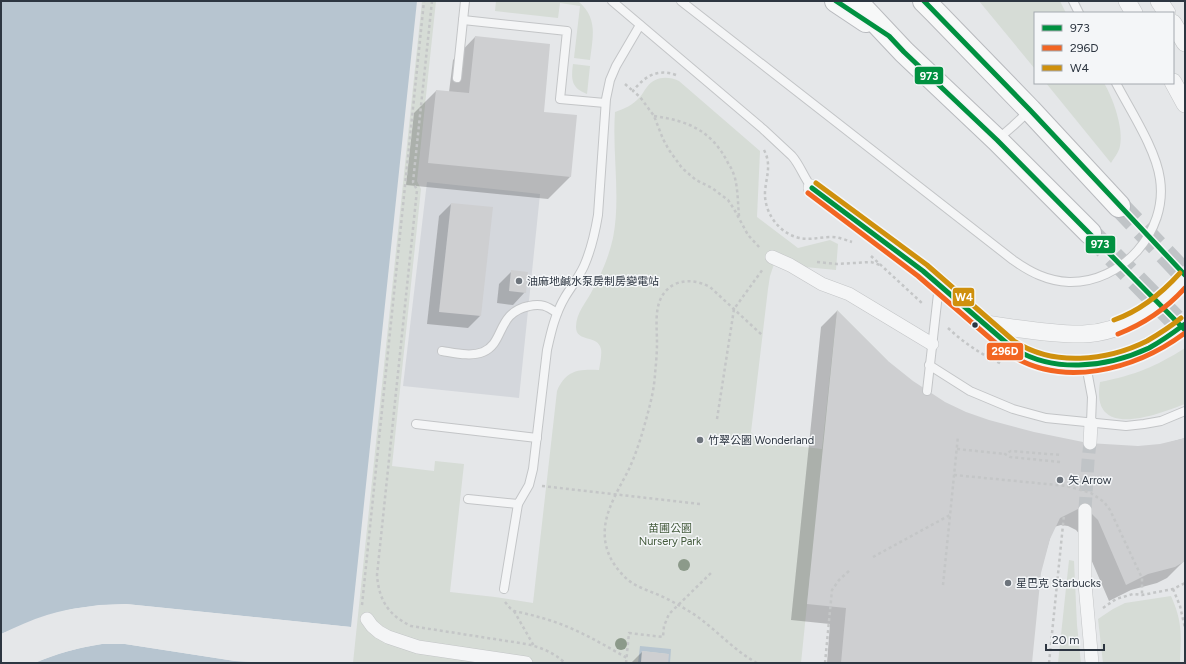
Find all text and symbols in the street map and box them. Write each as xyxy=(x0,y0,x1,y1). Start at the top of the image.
legend xyxy=(1034,12,1174,84)
text: 973 xyxy=(1070,21,1090,35)
text: 296D xyxy=(1070,41,1099,55)
text: W4 xyxy=(1070,61,1090,75)
line badge: 973 xyxy=(914,66,944,85)
text: 973 xyxy=(920,70,938,83)
line badge: 973 xyxy=(1085,235,1116,254)
text: 973 xyxy=(1091,238,1109,251)
place label: 油麻地鹹水泵房制房變電站 xyxy=(527,275,659,288)
marker: 油麻地鹹水泵房制房變電站 xyxy=(514,276,524,286)
line badge: W4 xyxy=(952,287,975,307)
text: W4 xyxy=(955,291,973,304)
unlabelled marker xyxy=(970,320,980,330)
line badge: 296D xyxy=(986,342,1024,361)
text: 296D xyxy=(992,345,1019,358)
place label: 竹翠公園 Wonderland xyxy=(708,434,814,447)
marker: 竹翠公園 Wonderland xyxy=(695,435,705,445)
place label: 矢 Arrow xyxy=(1068,474,1112,487)
marker: 矢 Arrow xyxy=(1055,475,1065,485)
park label: 苗圃公園 Nursery Park xyxy=(639,522,702,548)
place label: 星巴克 Starbucks xyxy=(1016,577,1101,590)
marker: 星巴克 Starbucks xyxy=(1003,578,1013,588)
scale bar xyxy=(1046,626,1104,652)
text: 20 m xyxy=(1052,633,1080,647)

